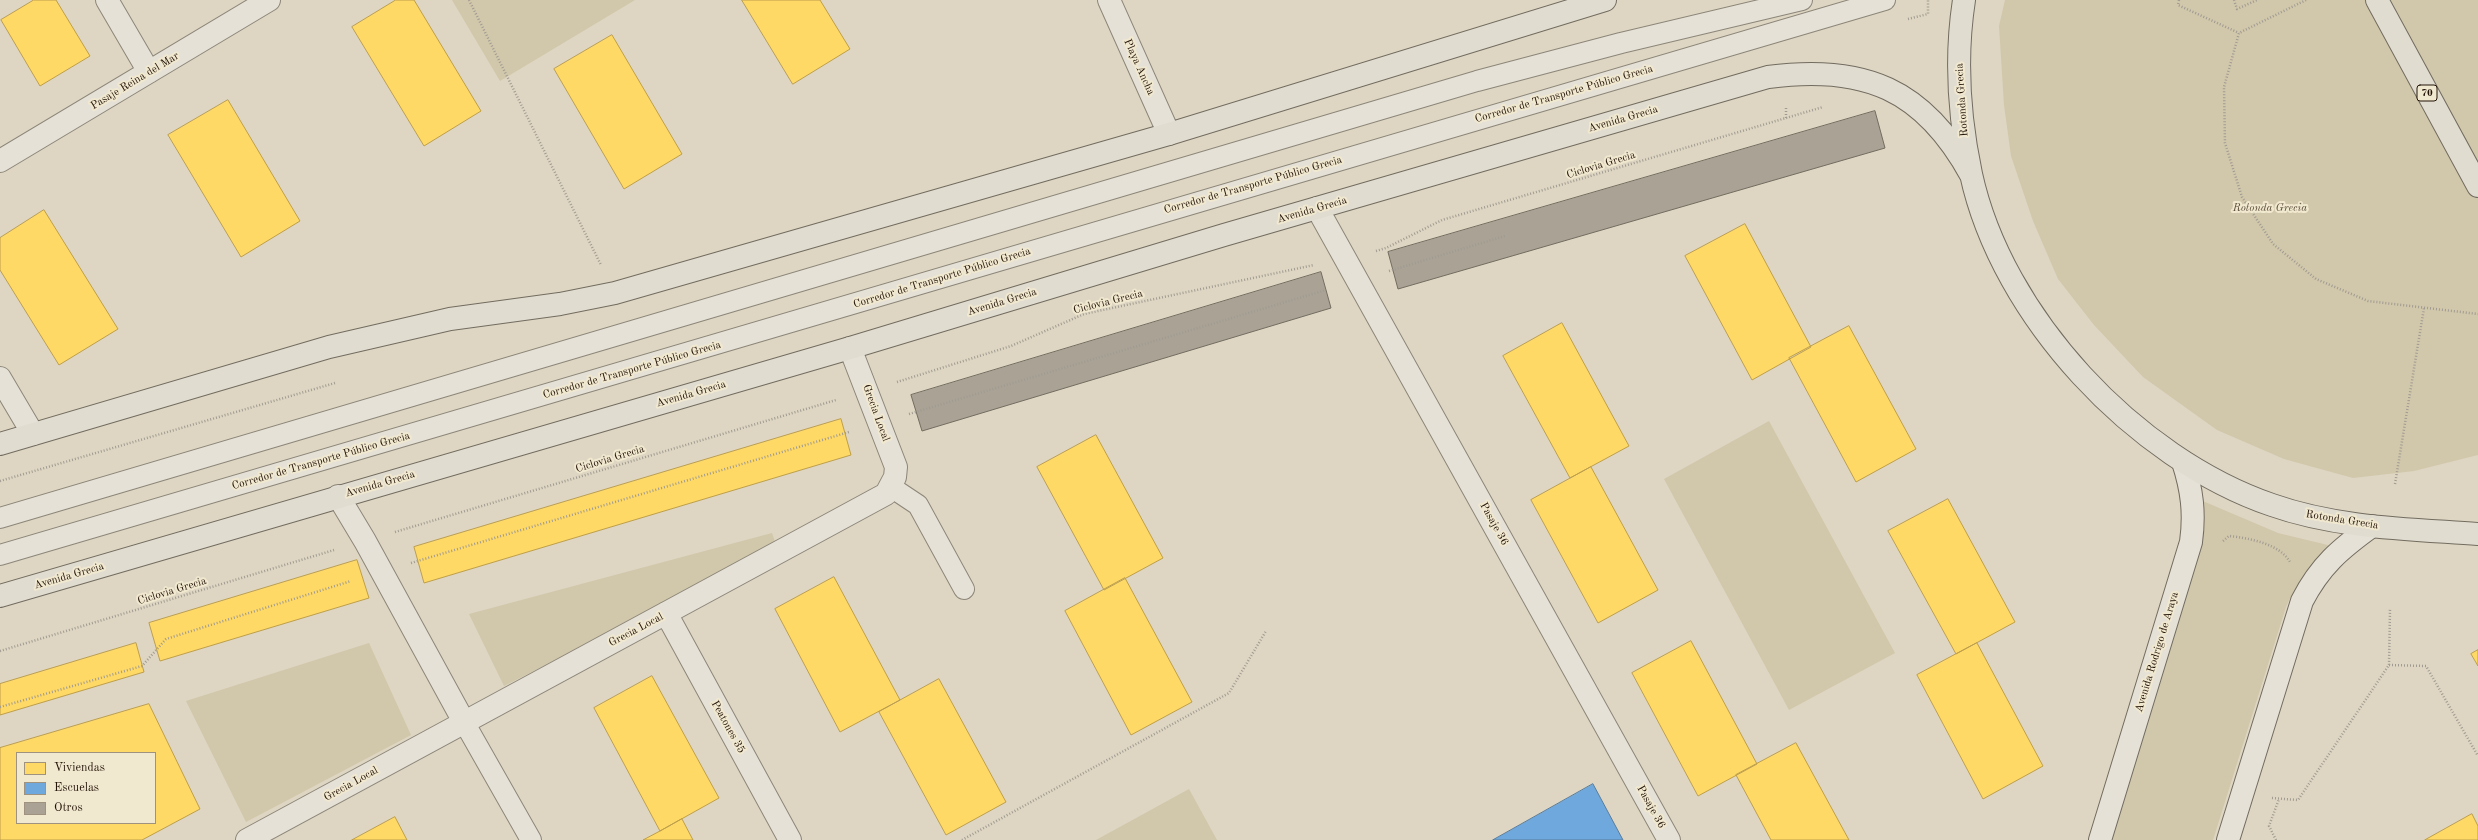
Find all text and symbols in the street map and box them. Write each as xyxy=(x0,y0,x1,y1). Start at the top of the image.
street label: Playa Ancha xyxy=(1121,37,1157,97)
street label: Pasaje Reina del Mar xyxy=(88,49,182,113)
street label: Corredor de Transporte Público Grecia xyxy=(1473,62,1655,126)
street label: Rotonda Grecia xyxy=(1953,63,1971,137)
road number: 70 xyxy=(2417,85,2437,101)
street label: Avenida Grecia xyxy=(1587,103,1659,135)
street label: Ciclovia Grecia xyxy=(1565,148,1637,182)
street label: Corredor de Transporte Público Grecia xyxy=(1162,153,1344,217)
street label: Avenida Grecia xyxy=(1276,194,1348,226)
park label: Rotonda Grecia xyxy=(2233,201,2307,215)
street label: Corredor de Transporte Público Grecia xyxy=(852,245,1032,311)
street label: Avenida Grecia xyxy=(966,285,1038,319)
street label: Ciclovia Grecia xyxy=(1072,287,1144,317)
street label: Corredor de Transporte Público Grecia xyxy=(541,338,723,402)
street label: Avenida Grecia xyxy=(655,378,727,410)
street label: Grecia Local xyxy=(860,383,892,443)
street label: Corredor de Transporte Público Grecia xyxy=(230,429,412,493)
street label: Ciclovia Grecia xyxy=(574,442,646,476)
street label: Avenida Grecia xyxy=(344,468,416,500)
street label: Pasaje 36 xyxy=(1477,500,1511,548)
street label: Rotonda Grecia xyxy=(2305,508,2379,532)
street label: Avenida Grecia xyxy=(33,560,105,592)
street label: Ciclovia Grecia xyxy=(136,574,208,608)
street label: Avenida Rodrigo de Araya xyxy=(2132,590,2182,714)
street label: Grecia Local xyxy=(607,610,665,650)
street label: Peatones 35 xyxy=(708,698,748,756)
legend xyxy=(16,752,156,824)
text: Viviendas xyxy=(54,762,105,774)
street label: Grecia Local xyxy=(322,764,380,804)
text: Escuelas xyxy=(54,782,99,794)
street label: Pasaje 36 xyxy=(1634,783,1668,831)
text: Otros xyxy=(54,802,83,814)

